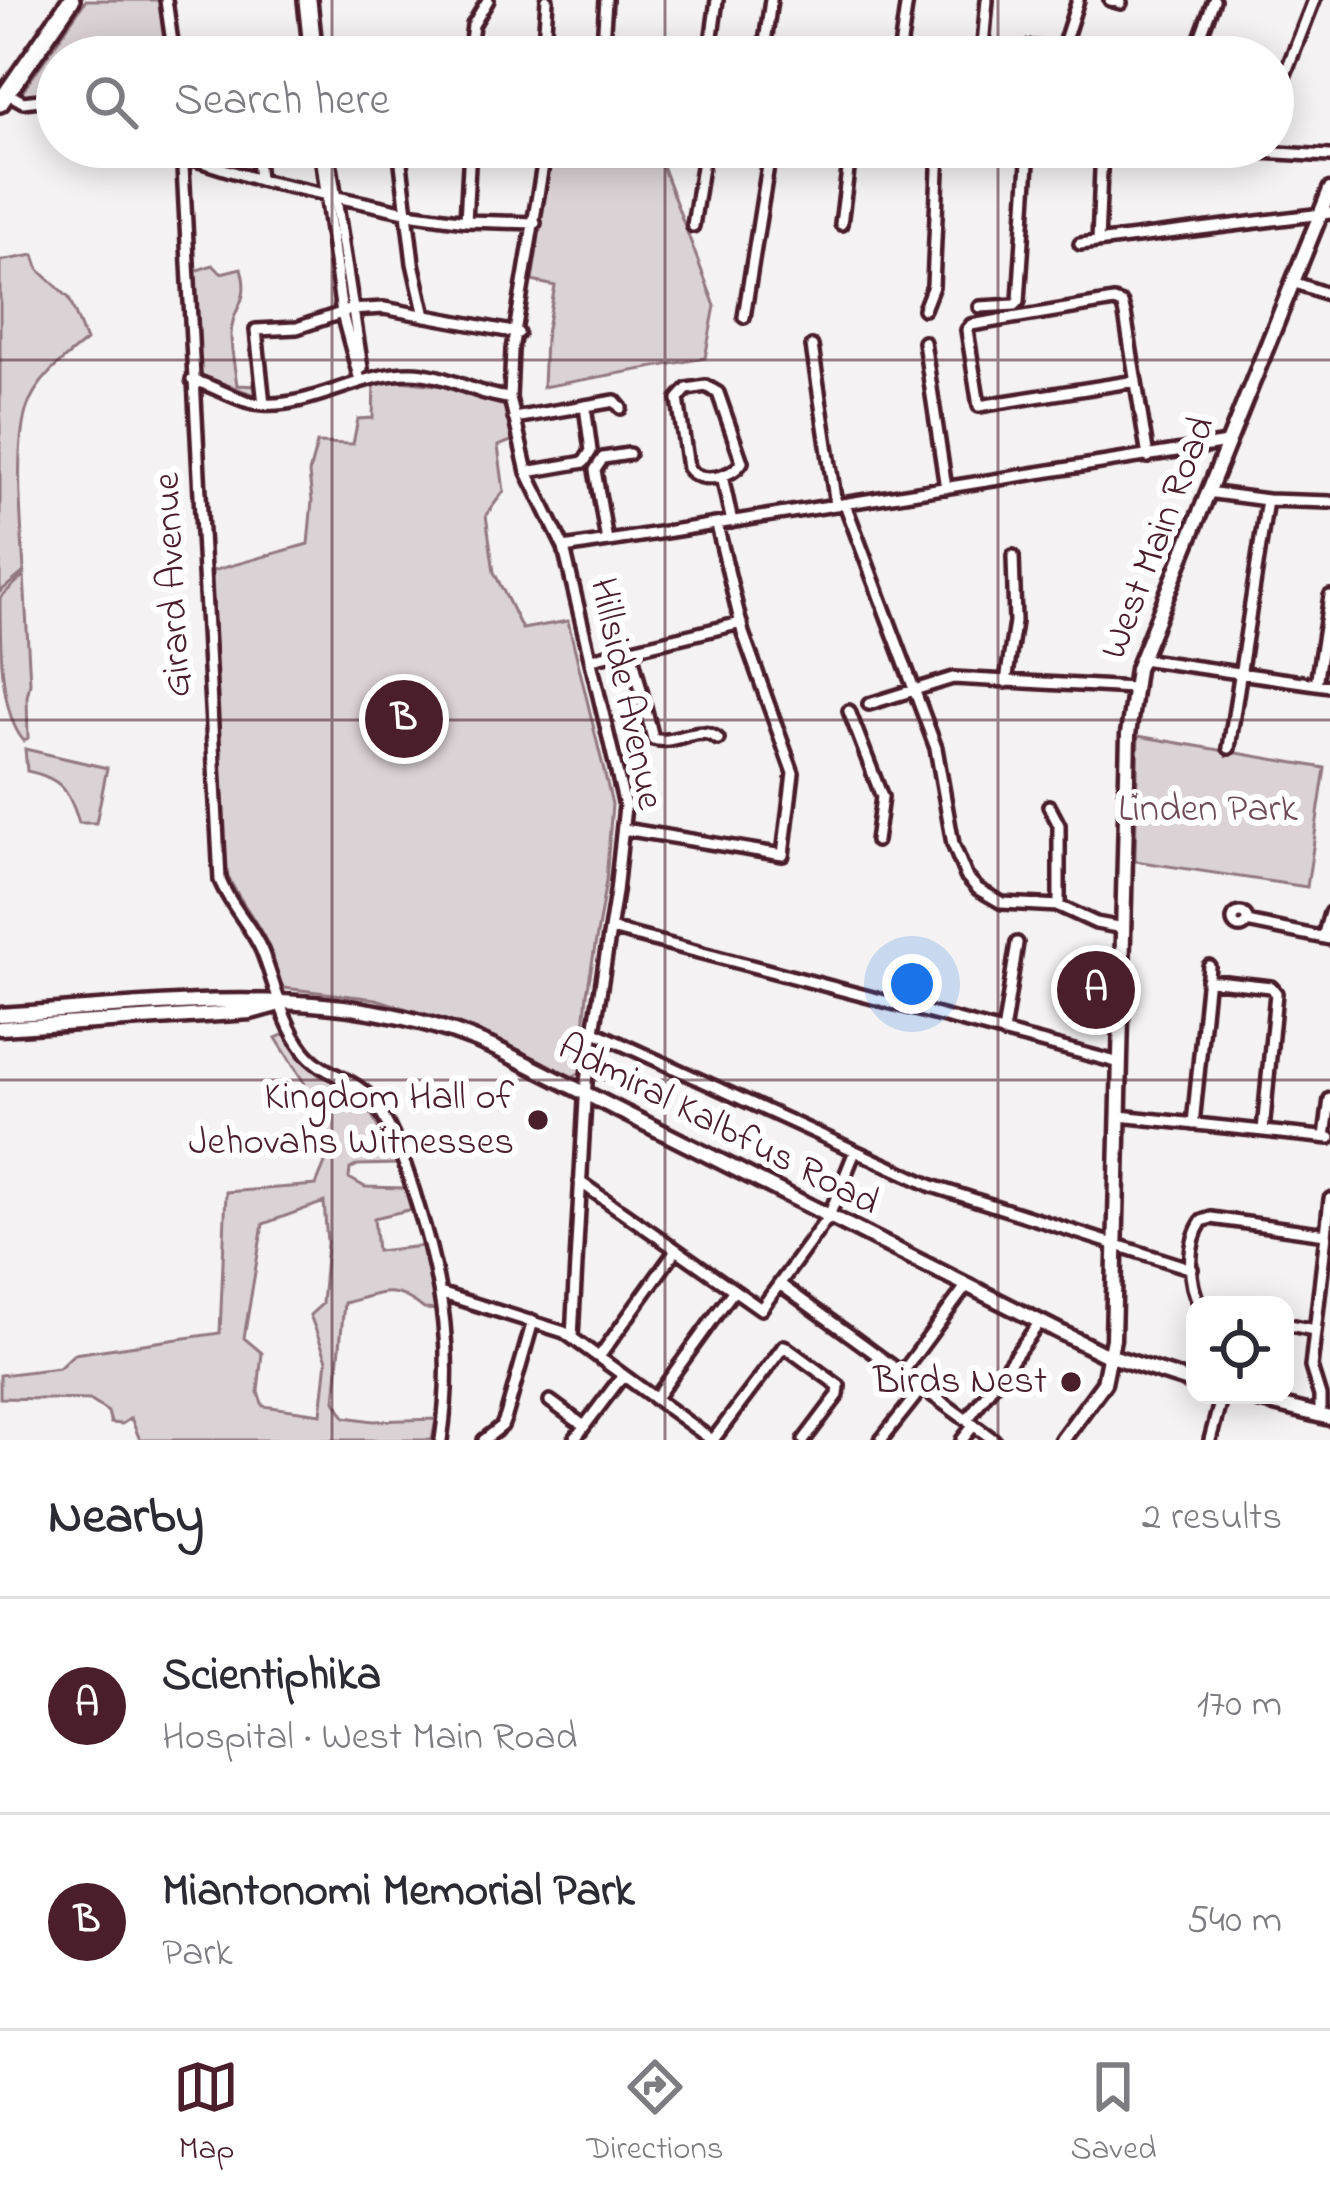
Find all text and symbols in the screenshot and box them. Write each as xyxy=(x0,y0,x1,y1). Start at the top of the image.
search box xyxy=(36,36,1294,168)
icon: search xyxy=(78,69,144,135)
text: Search here xyxy=(174,69,390,135)
street label: West Main Road xyxy=(1087,408,1231,668)
street label: Girard Avenue xyxy=(140,471,208,699)
street label: Hillside Avenue xyxy=(573,573,677,816)
pin: B xyxy=(365,674,443,764)
park label: Linden Park xyxy=(1118,782,1299,839)
pin: A xyxy=(1057,945,1135,1035)
your location xyxy=(882,954,942,1014)
street label: Admiral Kalbfus Road xyxy=(547,1020,889,1232)
place label: Kingdom Hall of Jehovahs Witnesses xyxy=(188,1070,515,1172)
marker: Kingdom Hall of Jehovahs Witnesses xyxy=(525,1107,551,1133)
map controls xyxy=(1186,1296,1294,1404)
button: locate xyxy=(1186,1296,1294,1404)
place label: Birds Nest xyxy=(872,1354,1047,1411)
marker: Birds Nest xyxy=(1058,1369,1084,1395)
text: Nearby xyxy=(48,1481,204,1556)
text: 2 results xyxy=(1142,1490,1282,1547)
text: Scientiphika xyxy=(162,1644,381,1710)
text: A xyxy=(75,1677,99,1734)
text: 170 m xyxy=(1197,1677,1282,1734)
text: Hospital · West Main Road xyxy=(162,1710,578,1767)
text: Miantonomi Memorial Park xyxy=(162,1860,635,1926)
text: B xyxy=(74,1893,100,1950)
text: 540 m xyxy=(1187,1893,1282,1950)
text: Park xyxy=(162,1926,232,1983)
tab: Map xyxy=(173,2054,239,2174)
tab: Directions xyxy=(586,2054,724,2174)
tab: Saved xyxy=(1070,2054,1157,2174)

